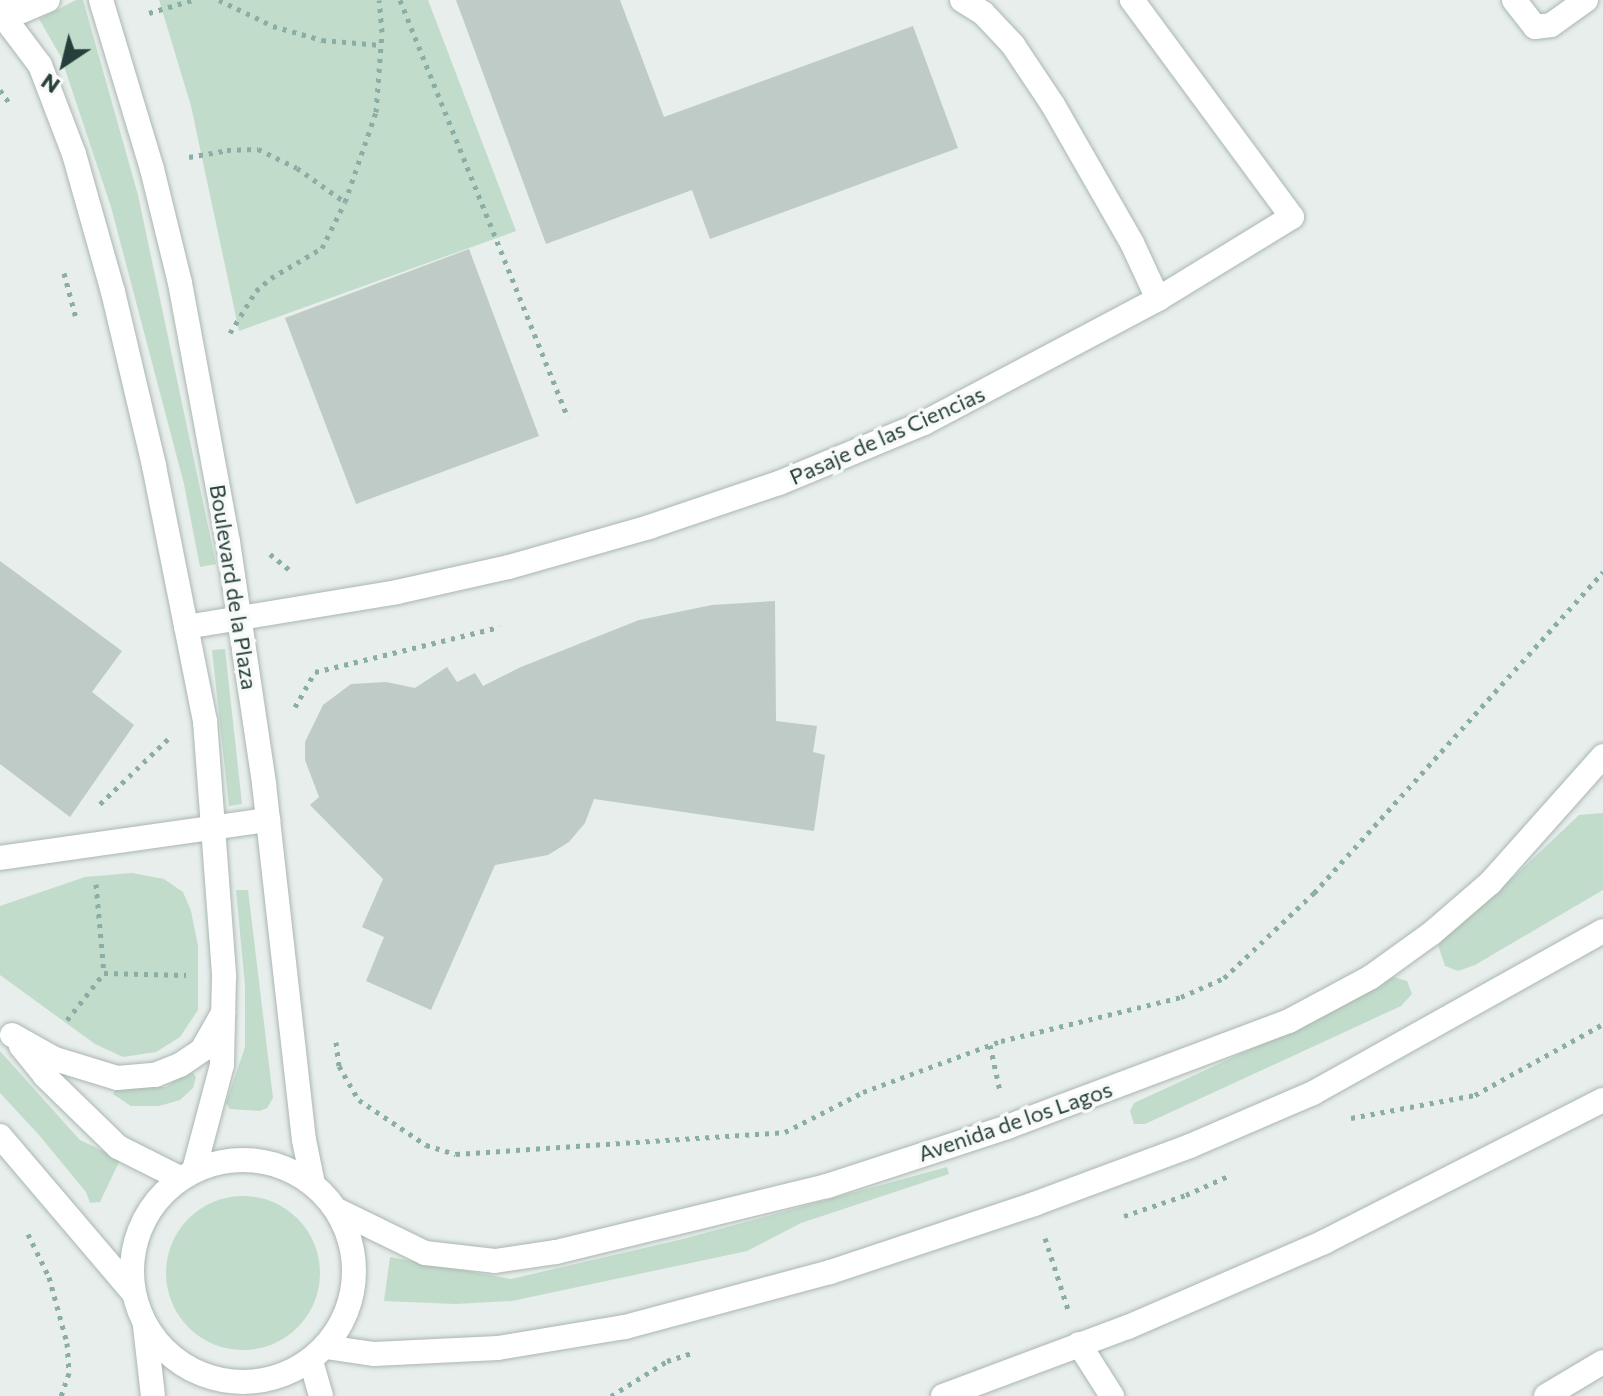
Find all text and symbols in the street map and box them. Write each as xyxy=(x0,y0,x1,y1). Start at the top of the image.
north arrow xyxy=(24,24,104,104)
text: N xyxy=(35,68,64,100)
street label: Pasaje de las Ciencias xyxy=(785,380,989,490)
street label: Boulevard de la Plaza xyxy=(205,482,263,692)
street label: Avenida de los Lagos xyxy=(914,1075,1116,1167)

